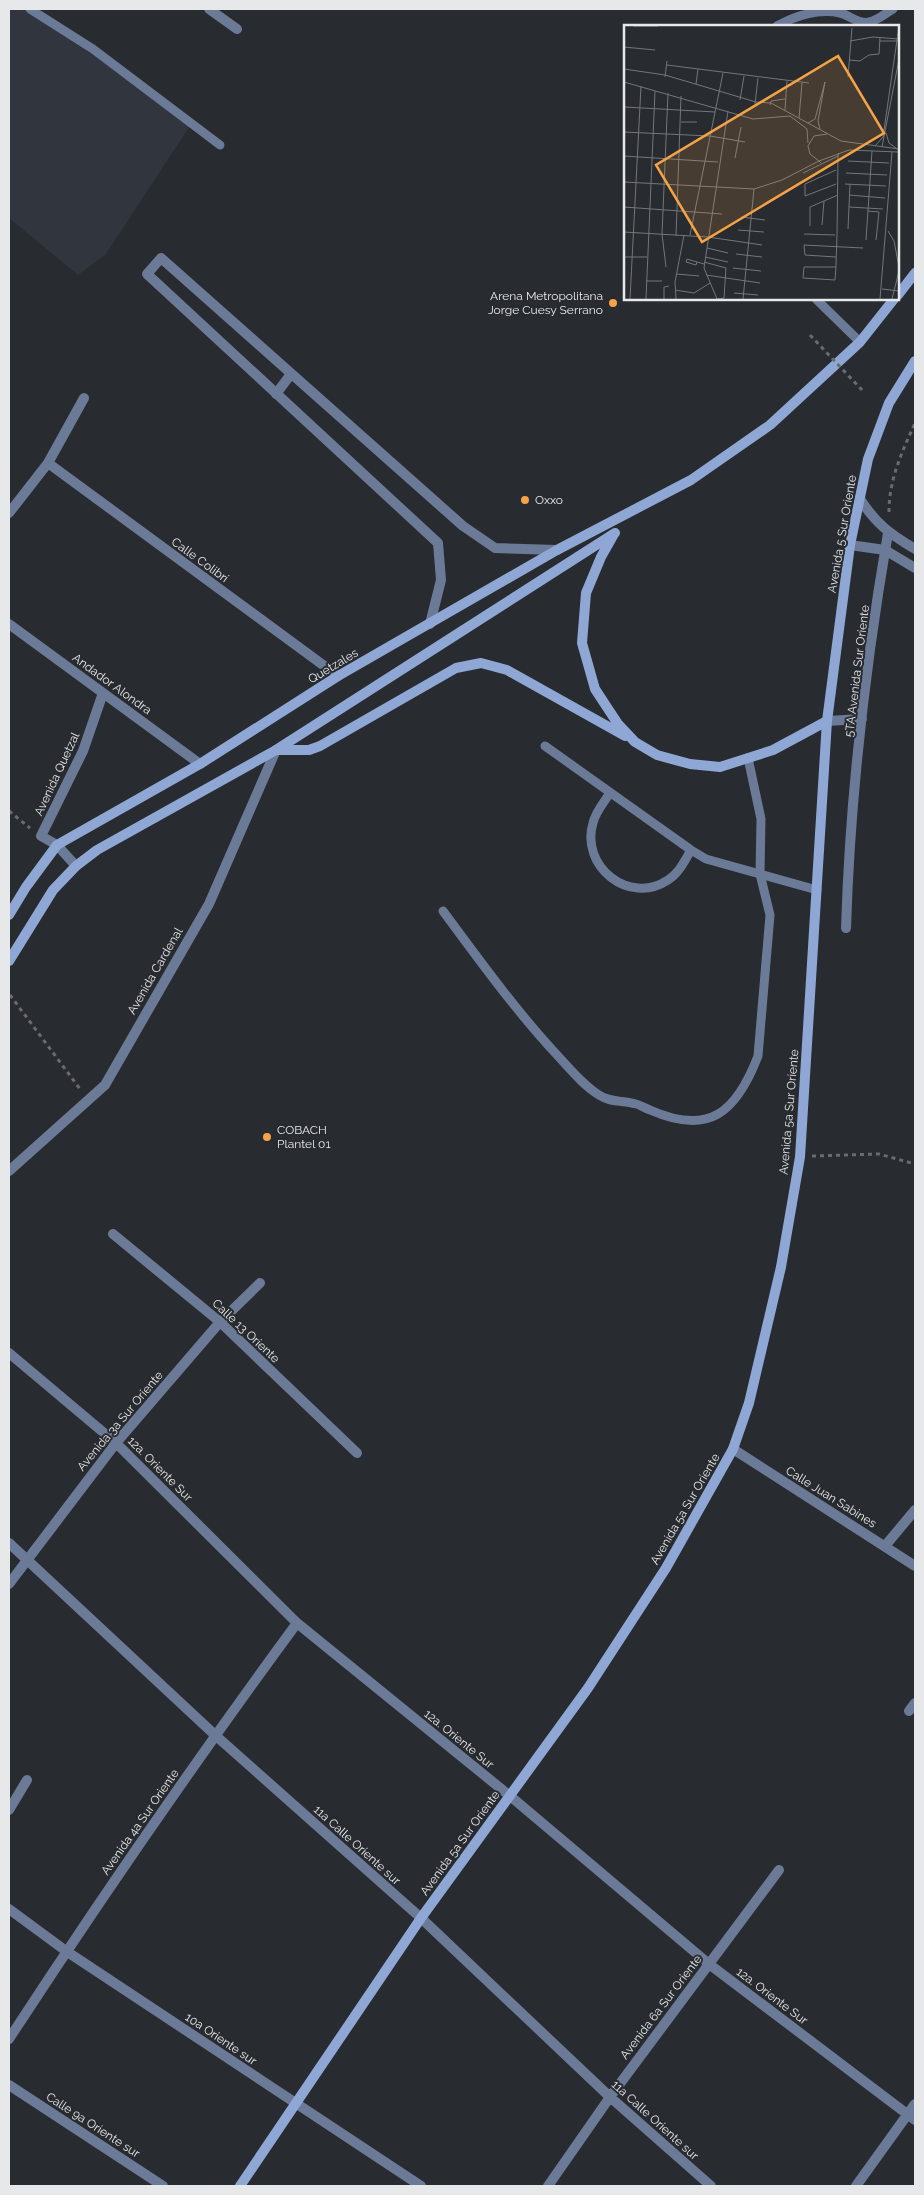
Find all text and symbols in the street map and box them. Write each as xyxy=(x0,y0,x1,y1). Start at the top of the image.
inset map xyxy=(624,25,899,300)
place label: Arena Metropolitana Jorge Cuesy Serrano xyxy=(488,289,603,317)
marker: Arena Metropolitana Jorge Cuesy Serrano xyxy=(607,297,619,309)
street label: Avenida 5 Sur Oriente xyxy=(825,474,859,594)
place label: Oxxo xyxy=(535,493,563,507)
marker: Oxxo xyxy=(519,494,531,506)
street label: Calle Colibrí xyxy=(169,535,231,586)
street label: 5TA Avenida Sur Oriente xyxy=(842,604,872,738)
street label: Quetzales xyxy=(306,646,361,686)
street label: Andador Alondra xyxy=(70,651,154,717)
street label: Avenida Quetzal xyxy=(32,729,83,818)
street label: Avenida Cardenal xyxy=(125,925,186,1017)
street label: Avenida 5a Sur Oriente xyxy=(777,1049,801,1175)
place label: COBACH Plantel 01 xyxy=(277,1123,331,1151)
marker: COBACH Plantel 01 xyxy=(261,1131,273,1143)
street label: Calle 13 Oriente xyxy=(210,1296,282,1366)
street label: Avenida 3a Sur Oriente xyxy=(74,1368,166,1474)
street label: 12a. Oriente Sur xyxy=(125,1434,196,1505)
street label: Avenida 5a Sur Oriente xyxy=(647,1451,723,1567)
street label: Calle Juan Sabines xyxy=(783,1463,879,1531)
street label: 12a. Oriente Sur xyxy=(421,1707,497,1772)
street label: Avenida 4a Sur Oriente xyxy=(98,1766,182,1878)
street label: Avenida 5a Sur Oriente xyxy=(417,1788,503,1898)
street label: 11a Calle Oriente sur xyxy=(311,1802,404,1888)
street label: Avenida 6a Sur Oriente xyxy=(617,1952,705,2062)
street label: 12a. Oriente Sur xyxy=(734,1965,811,2028)
street label: 10a Oriente sur xyxy=(183,2010,260,2068)
street label: 11a Calle Oriente sur xyxy=(609,2077,702,2163)
street label: Calle 9a Oriente sur xyxy=(43,2089,143,2161)

